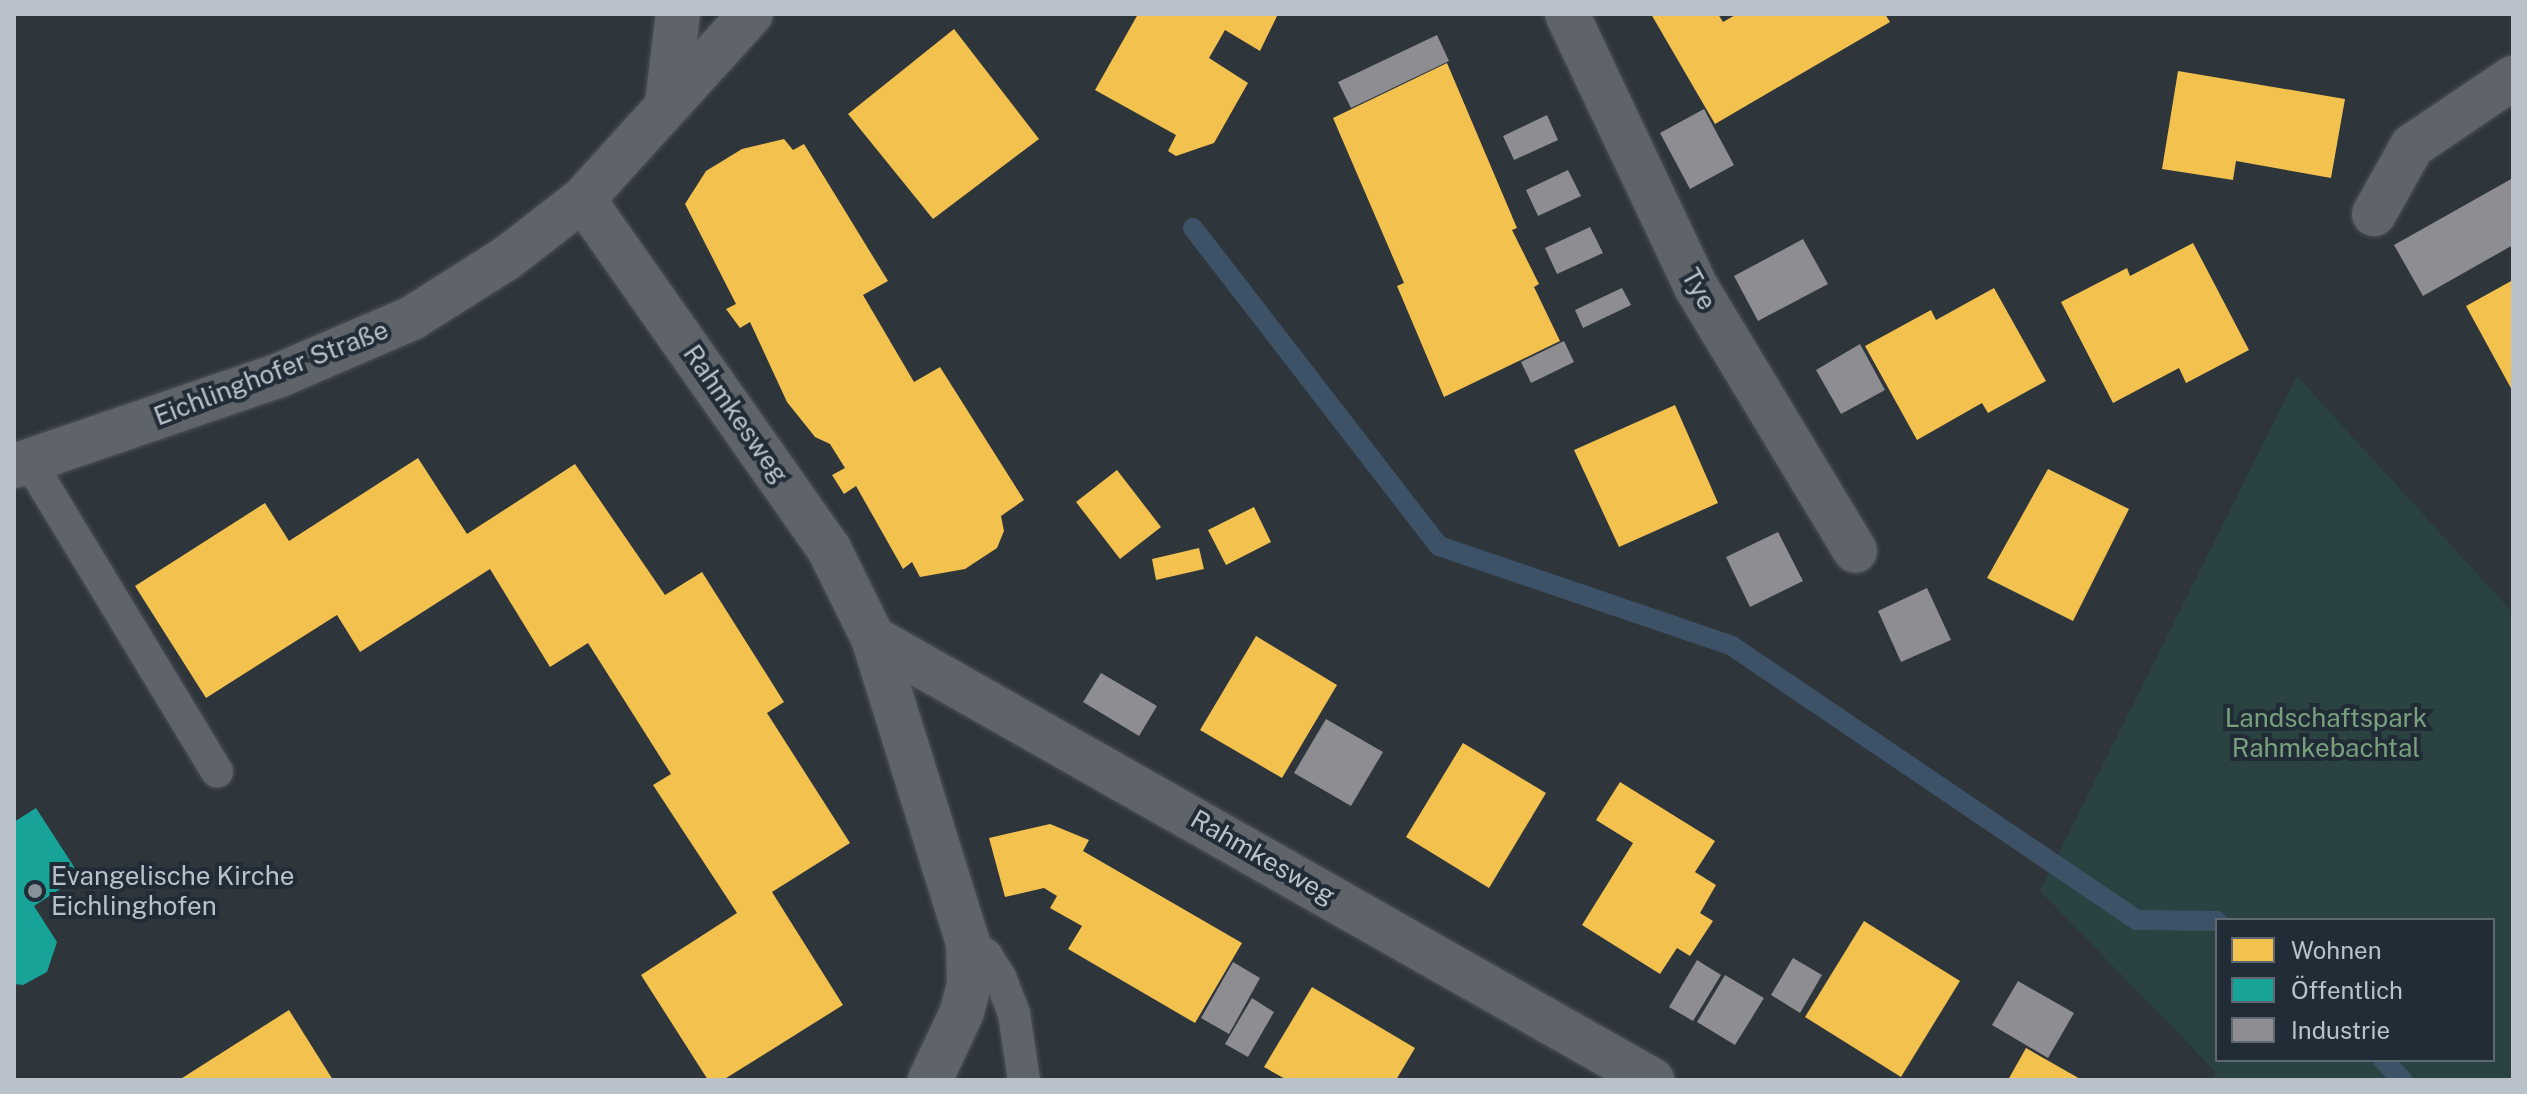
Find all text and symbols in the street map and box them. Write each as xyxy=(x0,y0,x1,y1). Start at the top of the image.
street label: Tye xyxy=(1675,263,1723,315)
street label: Eichlinghofer Straße xyxy=(149,314,393,432)
street label: Rahmkesweg xyxy=(677,339,795,489)
park label: Landschaftspark Rahmkebachtal xyxy=(2225,702,2427,764)
street label: Rahmkesweg xyxy=(1185,803,1341,911)
place label: Evangelische Kirche Eichlinghofen xyxy=(51,860,295,922)
marker: Evangelische Kirche Eichlinghofen xyxy=(26,882,44,900)
legend xyxy=(2215,918,2495,1062)
text: Wohnen xyxy=(2291,936,2382,964)
text: Öffentlich xyxy=(2291,976,2403,1004)
text: Industrie xyxy=(2291,1016,2390,1044)

